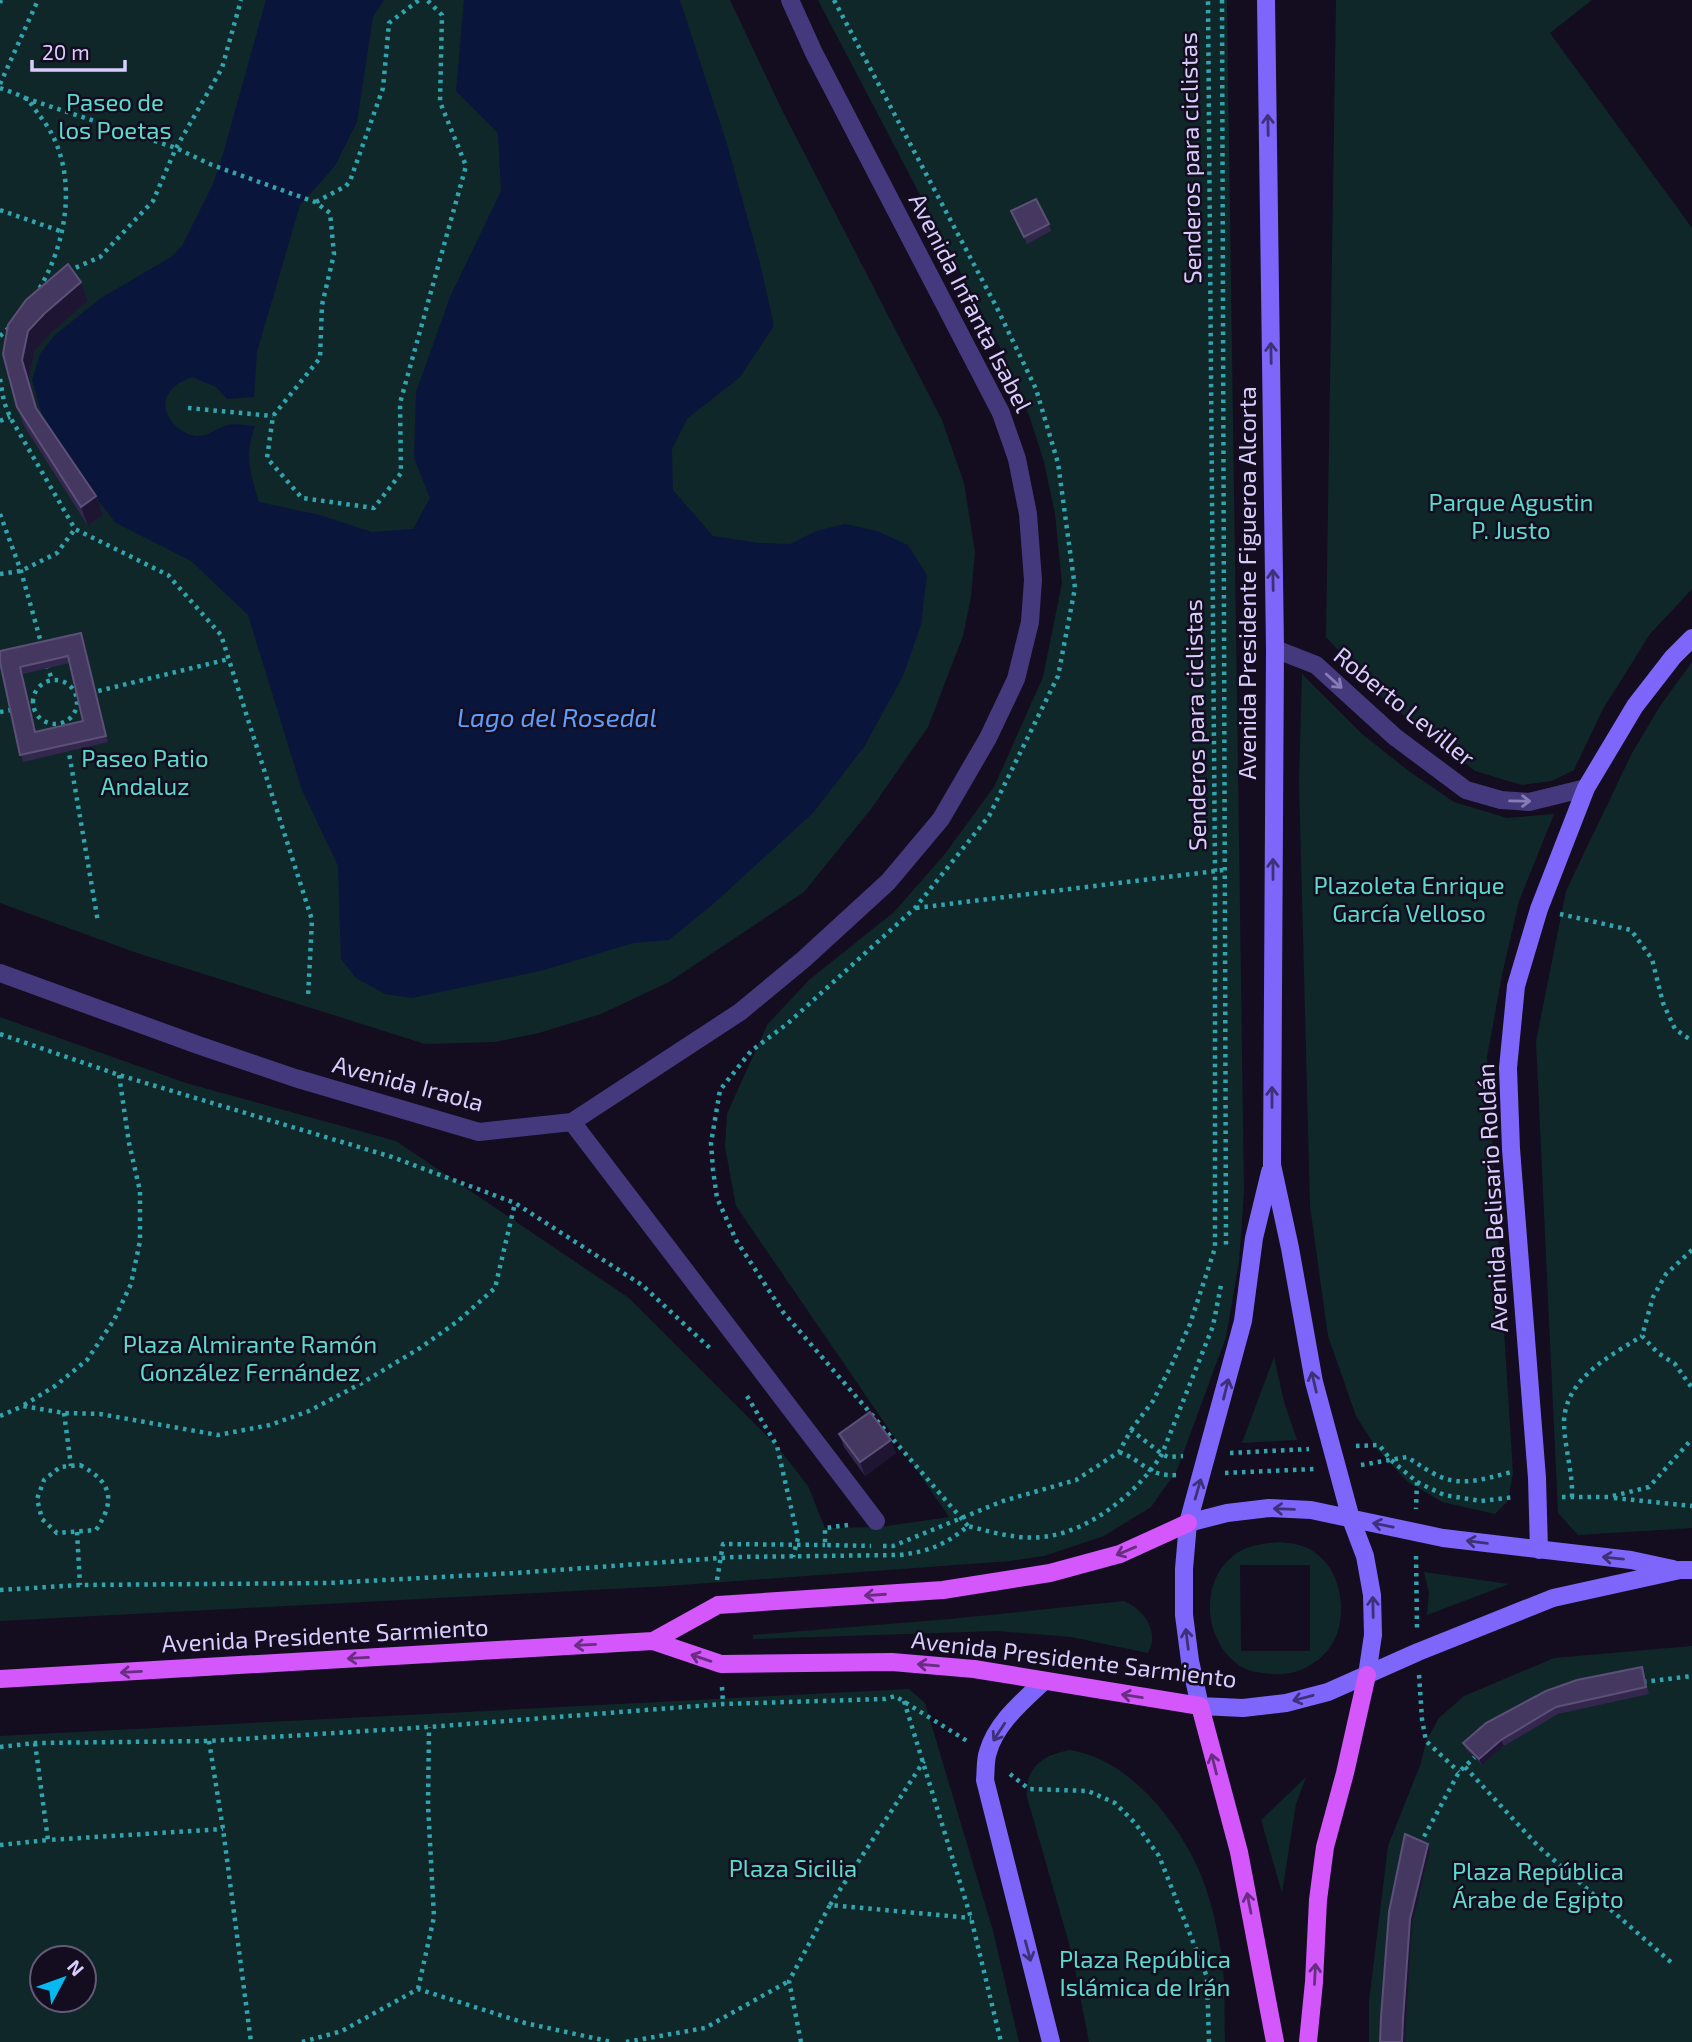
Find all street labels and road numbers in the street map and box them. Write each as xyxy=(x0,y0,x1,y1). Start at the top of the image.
street label: Senderos para ciclistas xyxy=(1173,32,1206,284)
street label: Avenida Infanta Isabel xyxy=(904,188,1039,417)
street label: Avenida Presidente Figueroa Alcorta xyxy=(1232,386,1261,780)
street label: Senderos para ciclistas xyxy=(1178,599,1211,851)
street label: Roberto Leviller xyxy=(1329,640,1482,772)
street label: Avenida Iraola xyxy=(330,1048,487,1117)
street label: Avenida Belisario Roldán xyxy=(1470,1063,1513,1333)
street label: Avenida Presidente Sarmiento xyxy=(161,1611,489,1658)
street label: Avenida Presidente Sarmiento xyxy=(910,1624,1238,1693)

